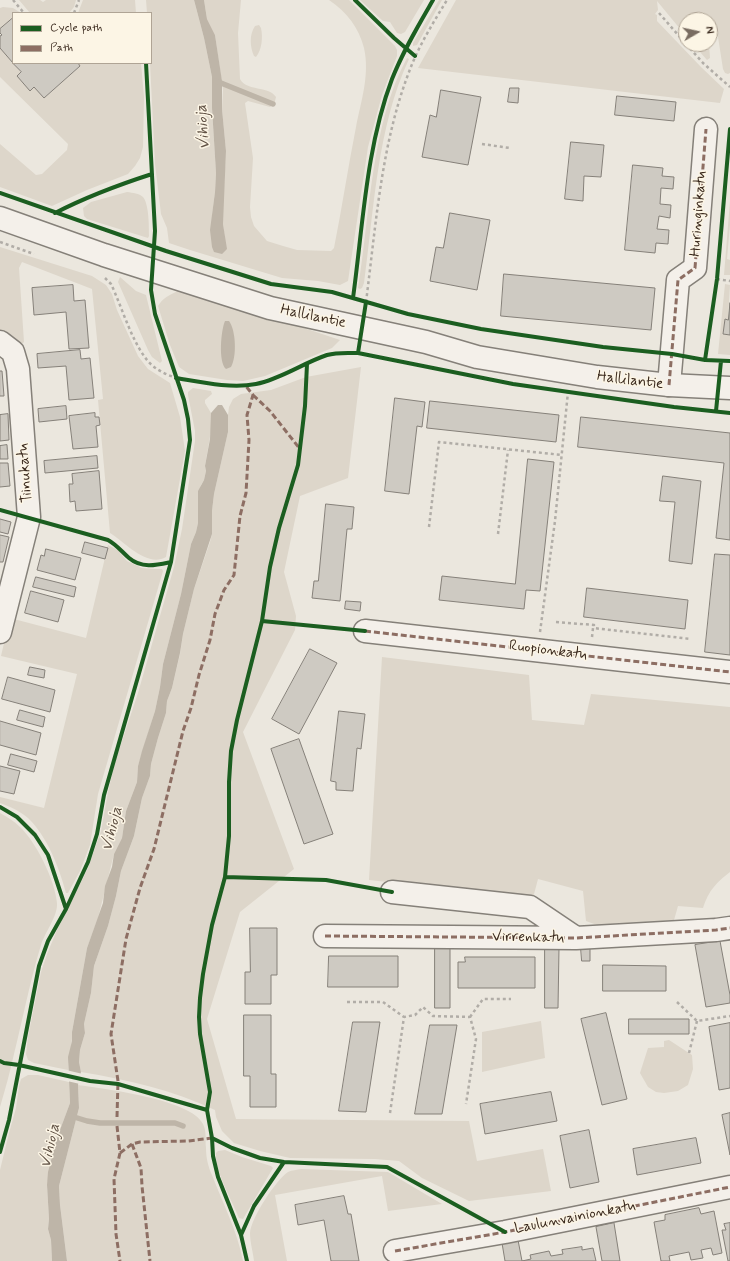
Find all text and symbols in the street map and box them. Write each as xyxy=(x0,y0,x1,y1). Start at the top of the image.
legend xyxy=(12,12,152,64)
north arrow xyxy=(678,12,718,52)
text: Cycle path xyxy=(50,20,102,36)
text: N xyxy=(701,26,716,35)
text: Path xyxy=(50,40,73,56)
water label: Vihioja xyxy=(193,104,215,150)
street label: Huringinkatu xyxy=(687,171,711,257)
street label: Hallilantie xyxy=(278,301,348,333)
street label: Hallilantie xyxy=(596,368,664,394)
street label: Tiinukatu xyxy=(15,443,37,503)
street label: Ruopionkatu xyxy=(508,637,588,665)
water label: Vihioja xyxy=(98,805,128,853)
street label: Virrenkatu xyxy=(492,928,564,948)
water label: Vihioja xyxy=(37,1122,65,1170)
street label: Laulunvainionkatu xyxy=(513,1197,637,1239)

